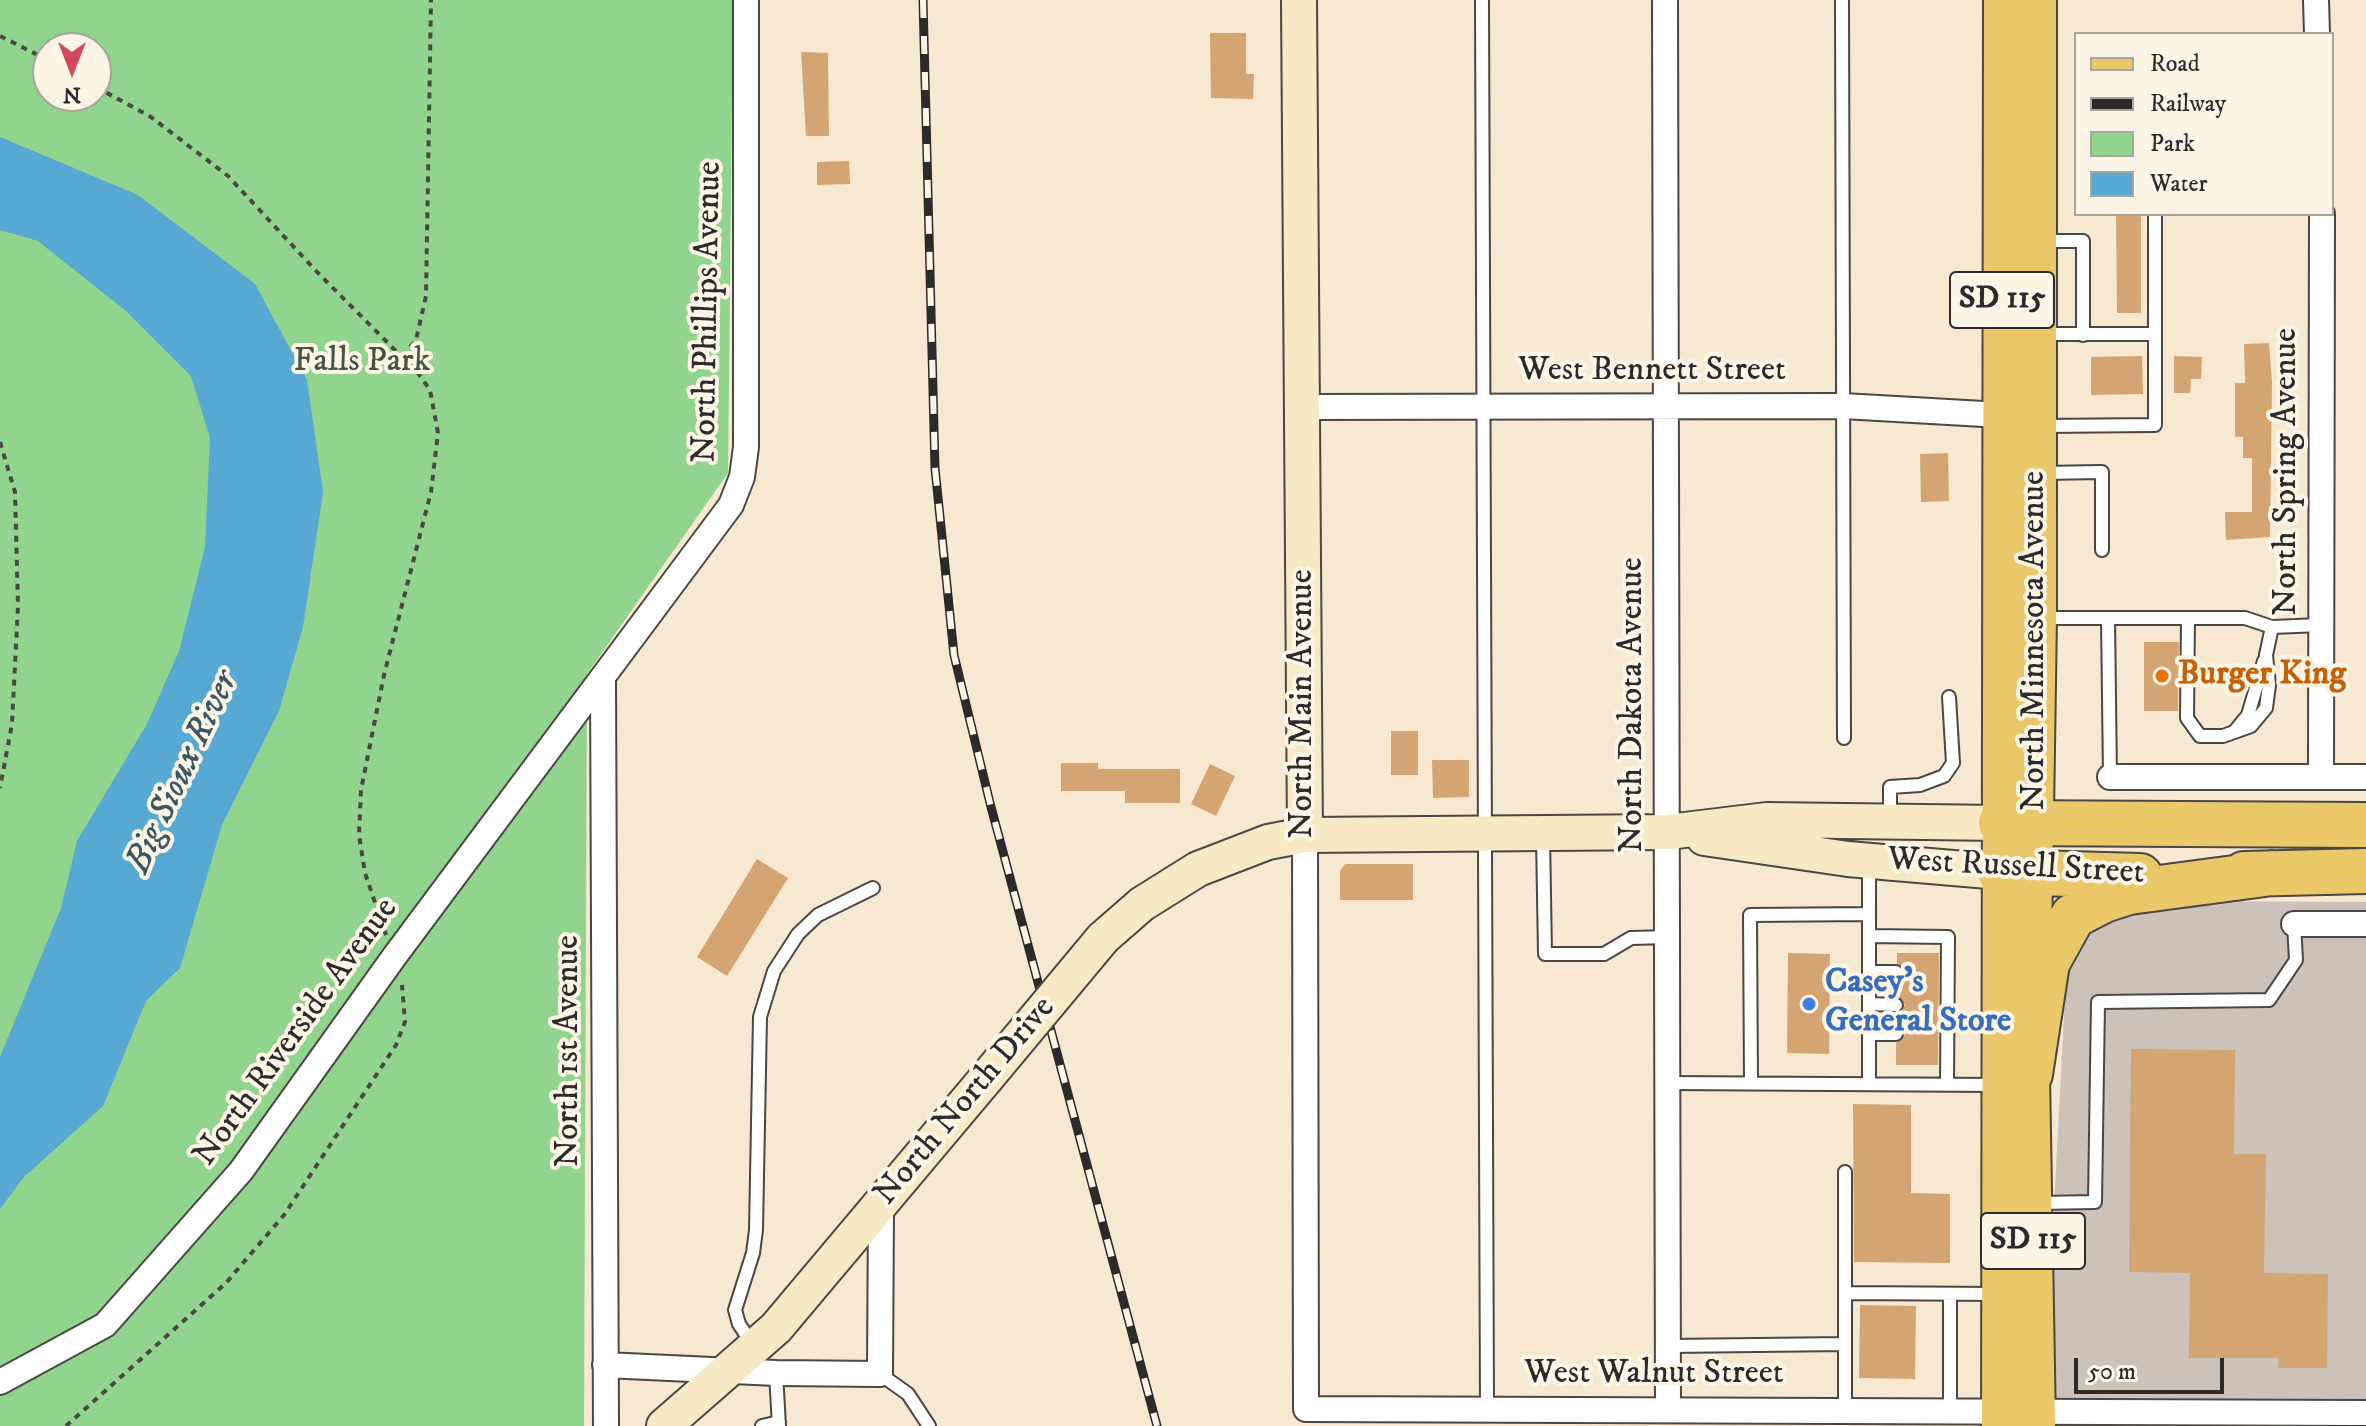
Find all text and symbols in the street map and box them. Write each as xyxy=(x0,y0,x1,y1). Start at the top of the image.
north arrow xyxy=(32,32,112,112)
legend xyxy=(2074,32,2334,216)
text: Road xyxy=(2150,49,2200,79)
text: N xyxy=(63,81,81,108)
text: Railway xyxy=(2150,89,2226,119)
text: Park xyxy=(2150,129,2195,159)
street label: North Phillips Avenue xyxy=(686,161,732,463)
text: Water xyxy=(2150,169,2207,199)
road number: SD 115 xyxy=(1950,272,2054,328)
street label: North Spring Avenue xyxy=(2268,328,2308,616)
park label: Falls Park xyxy=(294,343,430,383)
street label: West Bennett Street xyxy=(1518,352,1786,392)
street label: North Minnesota Avenue xyxy=(2016,471,2056,811)
street label: North Dakota Avenue xyxy=(1614,557,1654,853)
street label: North Main Avenue xyxy=(1284,569,1324,839)
place label: Burger King xyxy=(2178,656,2346,696)
water label: Big Sioux River xyxy=(118,665,250,881)
marker: Burger King xyxy=(2153,667,2171,685)
street label: West Russell Street xyxy=(1887,841,2145,895)
street label: North Riverside Avenue xyxy=(186,891,408,1175)
street label: North 1st Avenue xyxy=(550,935,590,1167)
place label: Casey's General Store xyxy=(1825,964,2011,1044)
street label: North North Drive xyxy=(867,989,1065,1215)
marker: Casey's General Store xyxy=(1800,995,1818,1013)
road number: SD 115 xyxy=(1981,1213,2085,1269)
scale bar xyxy=(2078,1342,2228,1392)
street label: West Walnut Street xyxy=(1524,1355,1784,1395)
text: 50 m xyxy=(2088,1357,2136,1387)

